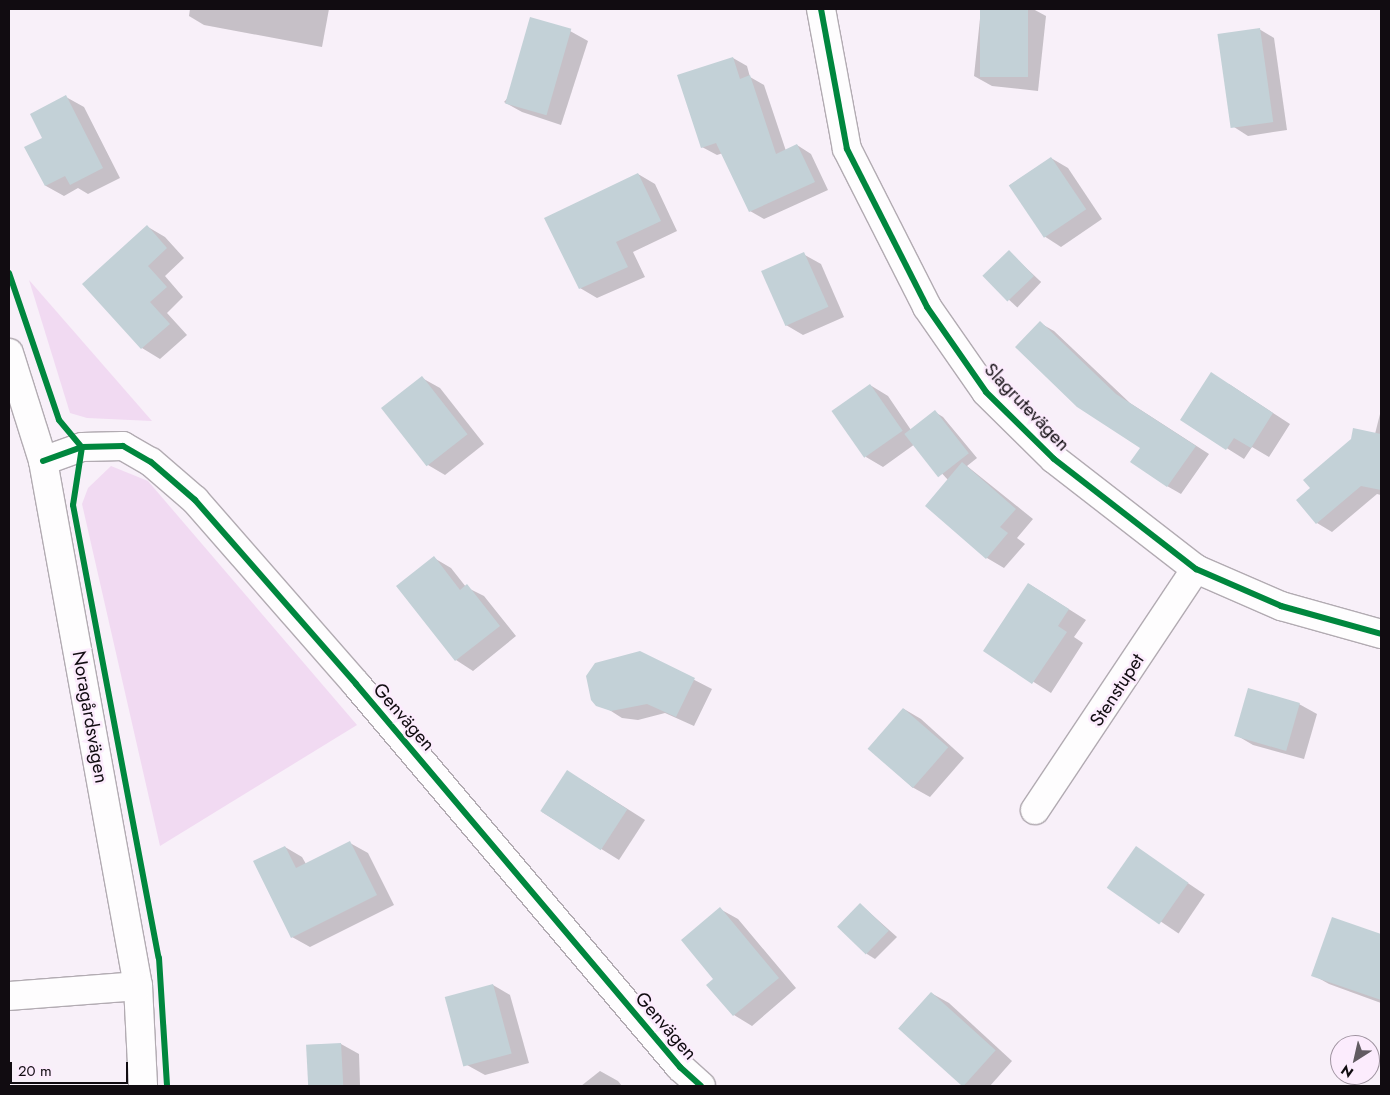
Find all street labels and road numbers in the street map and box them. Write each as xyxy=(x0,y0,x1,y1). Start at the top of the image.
street label: Slagrutevägen xyxy=(979,358,1075,456)
street label: Noragårdsvägen xyxy=(67,649,113,785)
street label: Stenstupet xyxy=(1085,649,1149,731)
street label: Genvägen xyxy=(368,678,440,756)
street label: Genvägen xyxy=(630,987,702,1065)

